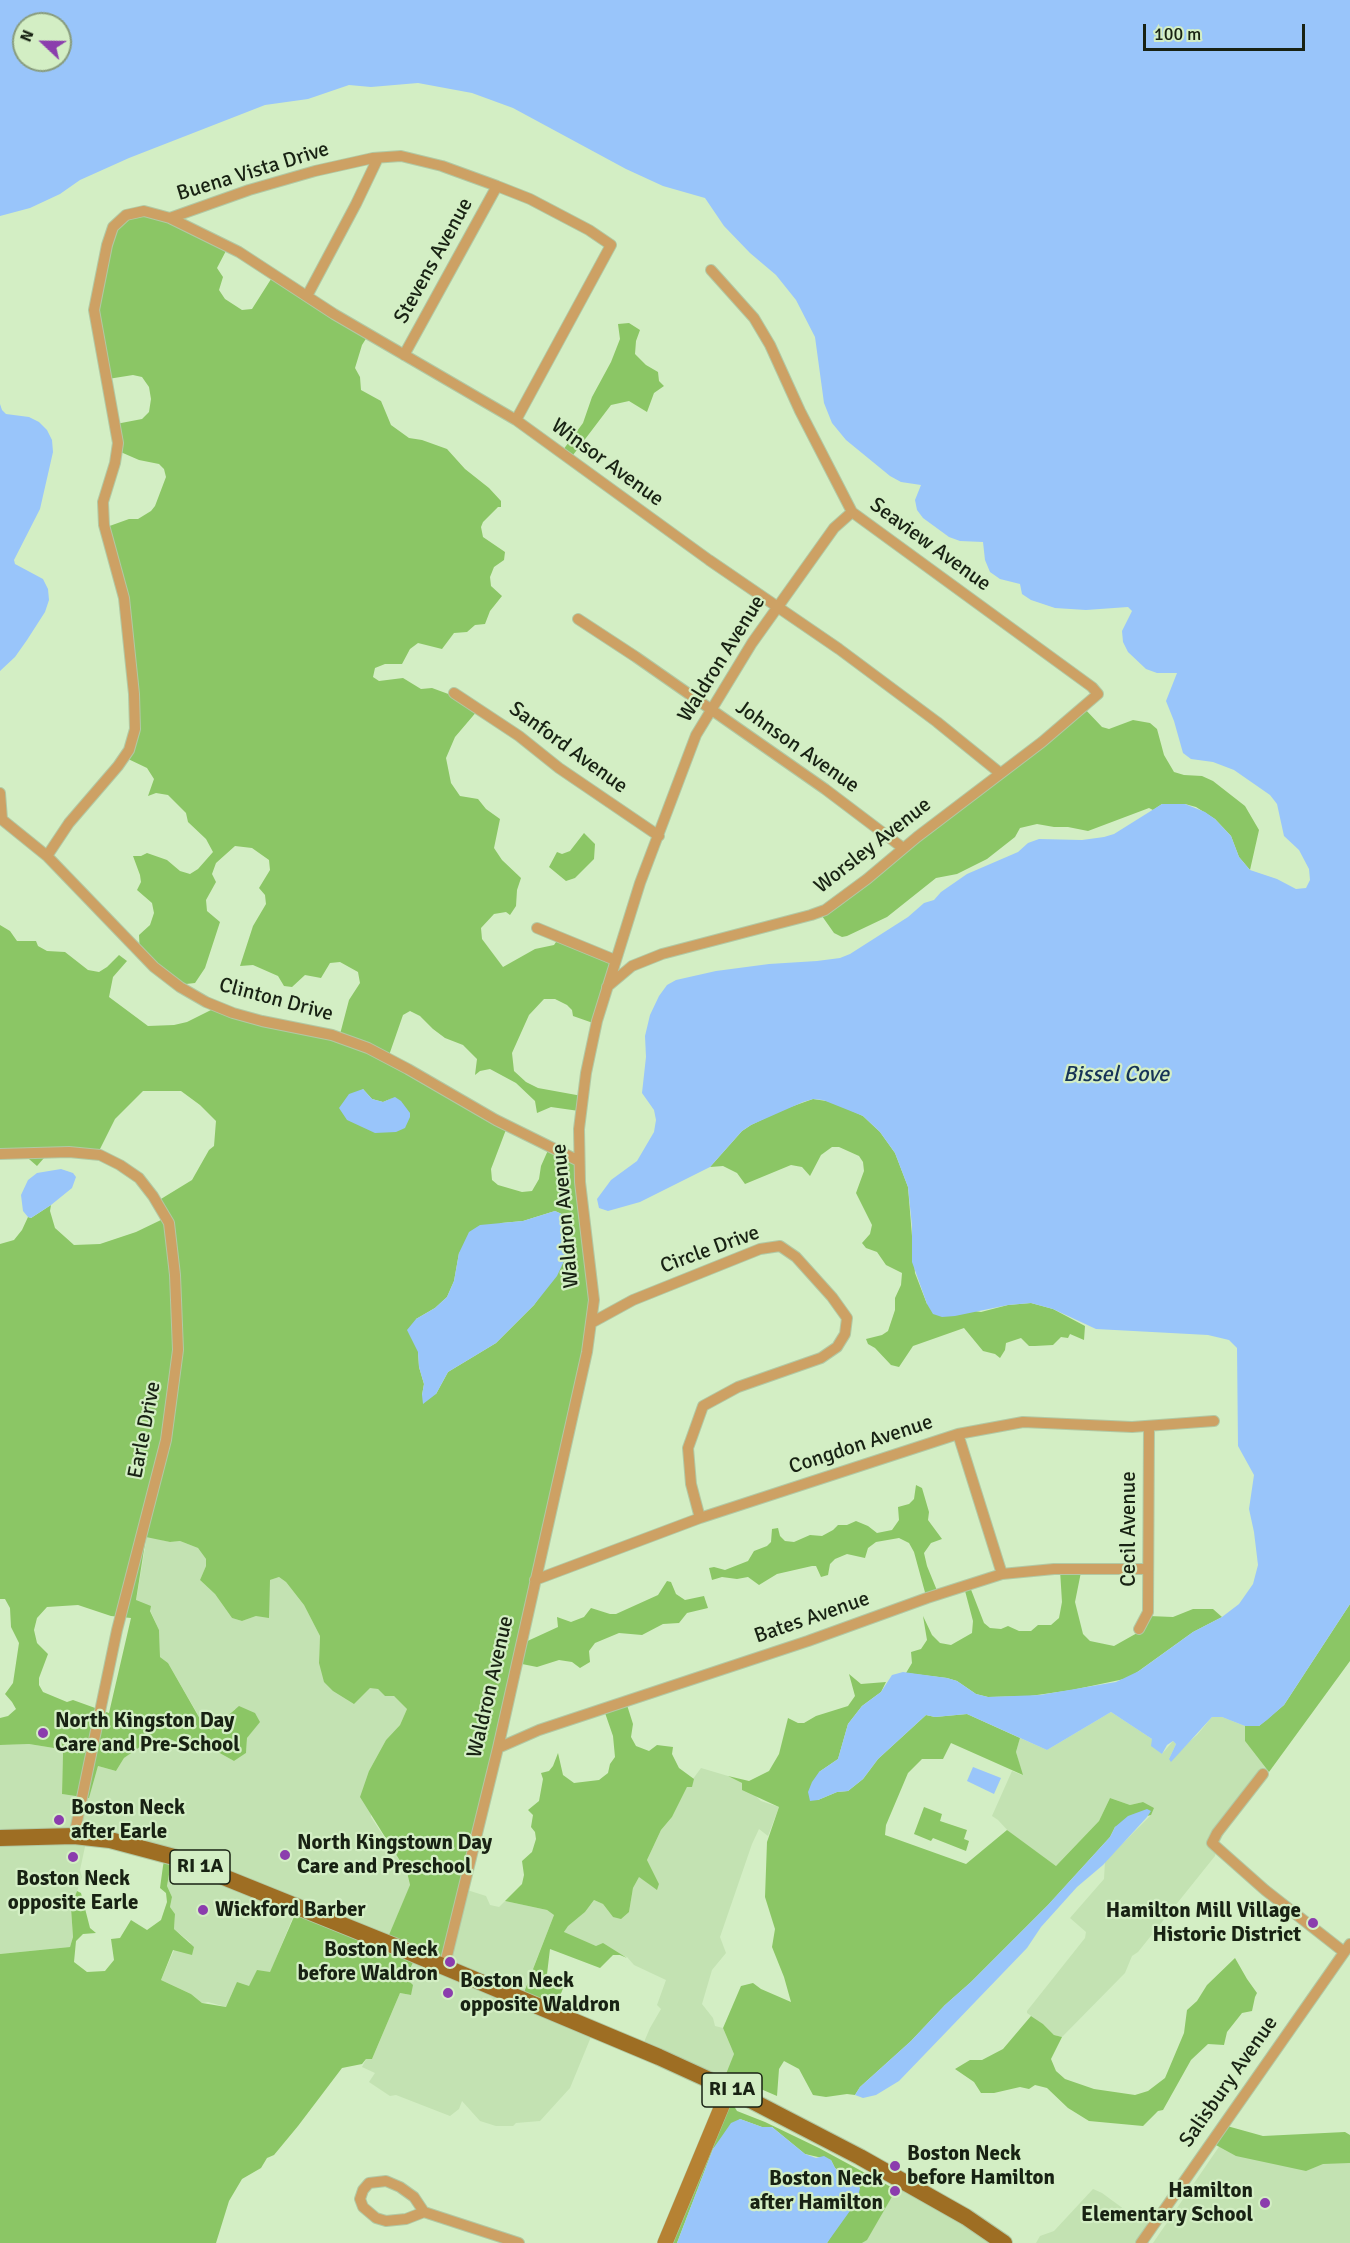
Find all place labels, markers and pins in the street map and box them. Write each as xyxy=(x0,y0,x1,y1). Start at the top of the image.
place label: North Kingston Day Care and Pre-School xyxy=(55,1708,240,1758)
marker: North Kingston Day Care and Pre-School xyxy=(36,1726,50,1740)
place label: Boston Neck after Earle xyxy=(71,1795,185,1845)
marker: Boston Neck after Earle xyxy=(52,1813,66,1827)
place label: North Kingstown Day Care and Preschool xyxy=(297,1830,492,1880)
marker: North Kingstown Day Care and Preschool xyxy=(278,1848,292,1862)
marker: Boston Neck opposite Earle xyxy=(66,1850,80,1864)
place label: Boston Neck opposite Earle xyxy=(8,1866,138,1916)
place label: Wickford Barber xyxy=(215,1897,366,1923)
place label: Hamilton Mill Village Historic District xyxy=(1106,1898,1301,1948)
marker: Wickford Barber xyxy=(196,1903,210,1917)
marker: Hamilton Mill Village Historic District xyxy=(1306,1916,1320,1930)
place label: Boston Neck before Waldron xyxy=(297,1937,438,1987)
marker: Boston Neck before Waldron xyxy=(443,1955,457,1969)
place label: Boston Neck opposite Waldron xyxy=(460,1968,620,2018)
marker: Boston Neck opposite Waldron xyxy=(441,1986,455,2000)
place label: Boston Neck before Hamilton xyxy=(907,2141,1055,2191)
marker: Boston Neck before Hamilton xyxy=(888,2159,902,2173)
place label: Boston Neck after Hamilton xyxy=(750,2166,883,2216)
place label: Hamilton Elementary School xyxy=(1081,2178,1253,2228)
marker: Boston Neck after Hamilton xyxy=(888,2184,902,2198)
marker: Hamilton Elementary School xyxy=(1258,2196,1272,2210)

